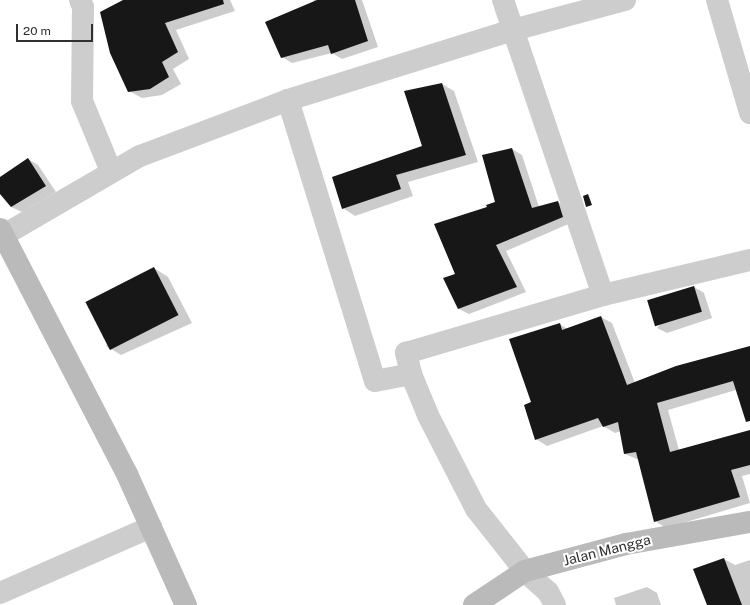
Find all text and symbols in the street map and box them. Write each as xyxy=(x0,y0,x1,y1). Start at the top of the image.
scale bar xyxy=(18,16,95,42)
text: 20 m xyxy=(23,24,51,38)
street label: Jalan Mangga xyxy=(562,531,652,569)

